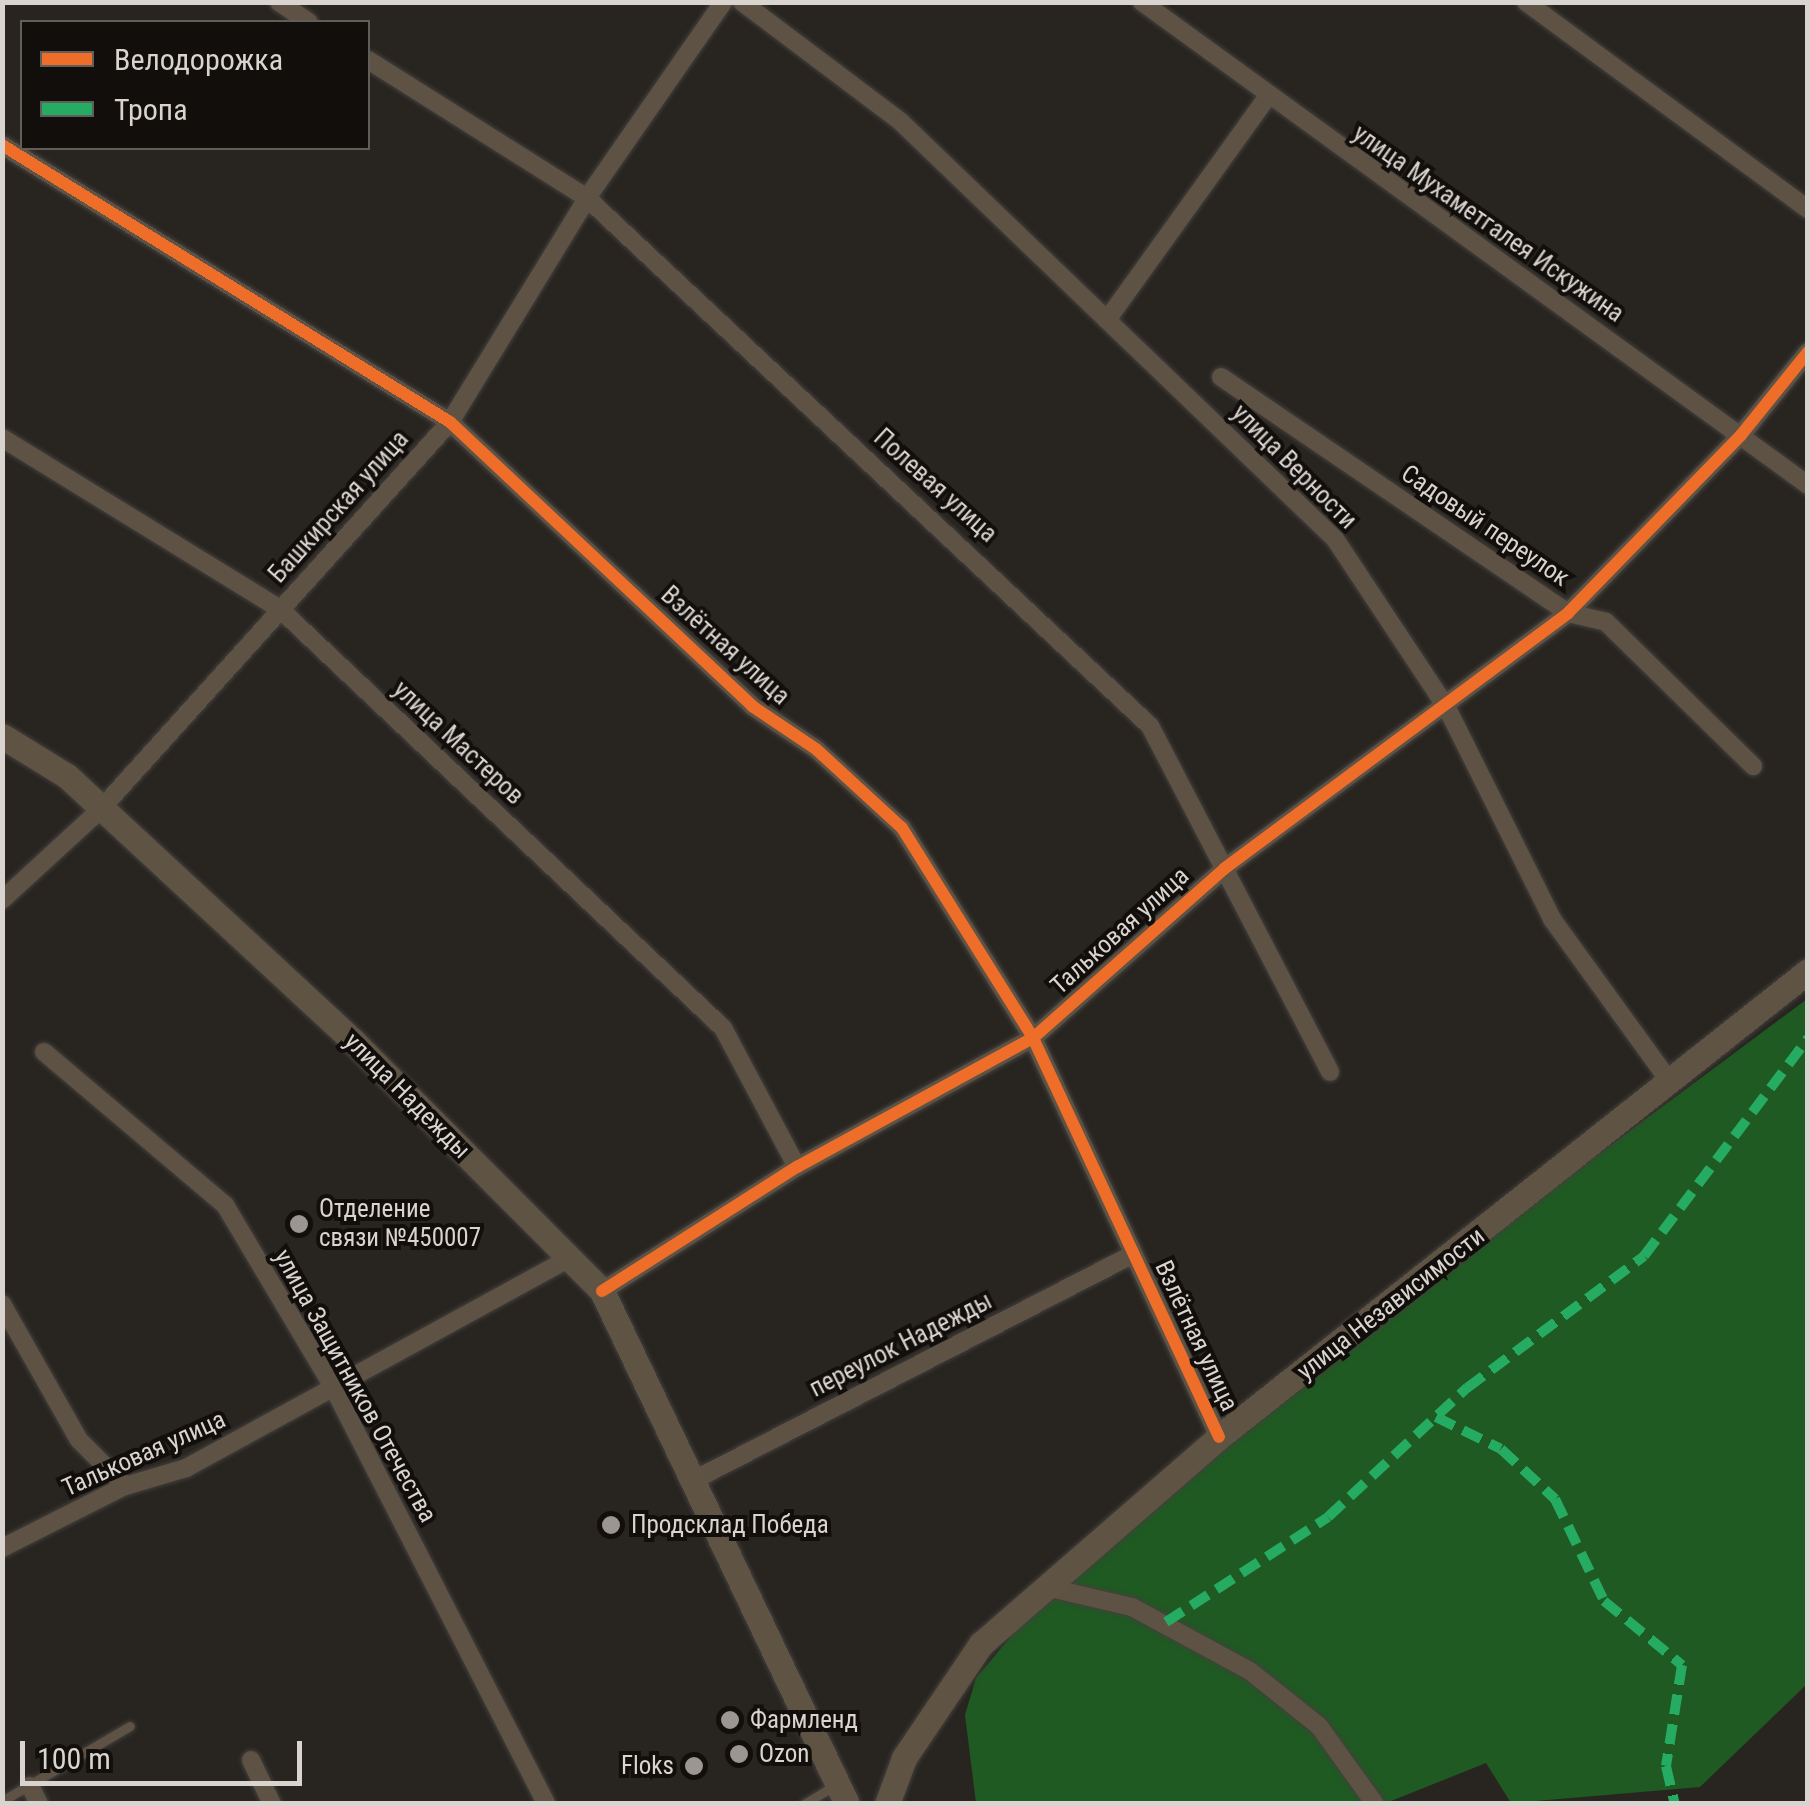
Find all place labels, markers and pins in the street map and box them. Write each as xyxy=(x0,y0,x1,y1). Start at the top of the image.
place label: Отделение связи №450007 xyxy=(319,1195,481,1254)
marker: Отделение связи №450007 xyxy=(288,1213,310,1235)
place label: Продсклад Победа xyxy=(631,1510,829,1540)
marker: Продсклад Победа xyxy=(600,1514,622,1536)
place label: Фармленд xyxy=(750,1705,858,1735)
marker: Фармленд xyxy=(719,1709,741,1731)
place label: Ozon xyxy=(759,1739,809,1769)
marker: Ozon xyxy=(728,1743,750,1765)
place label: Floks xyxy=(621,1751,674,1781)
marker: Floks xyxy=(683,1755,705,1777)

